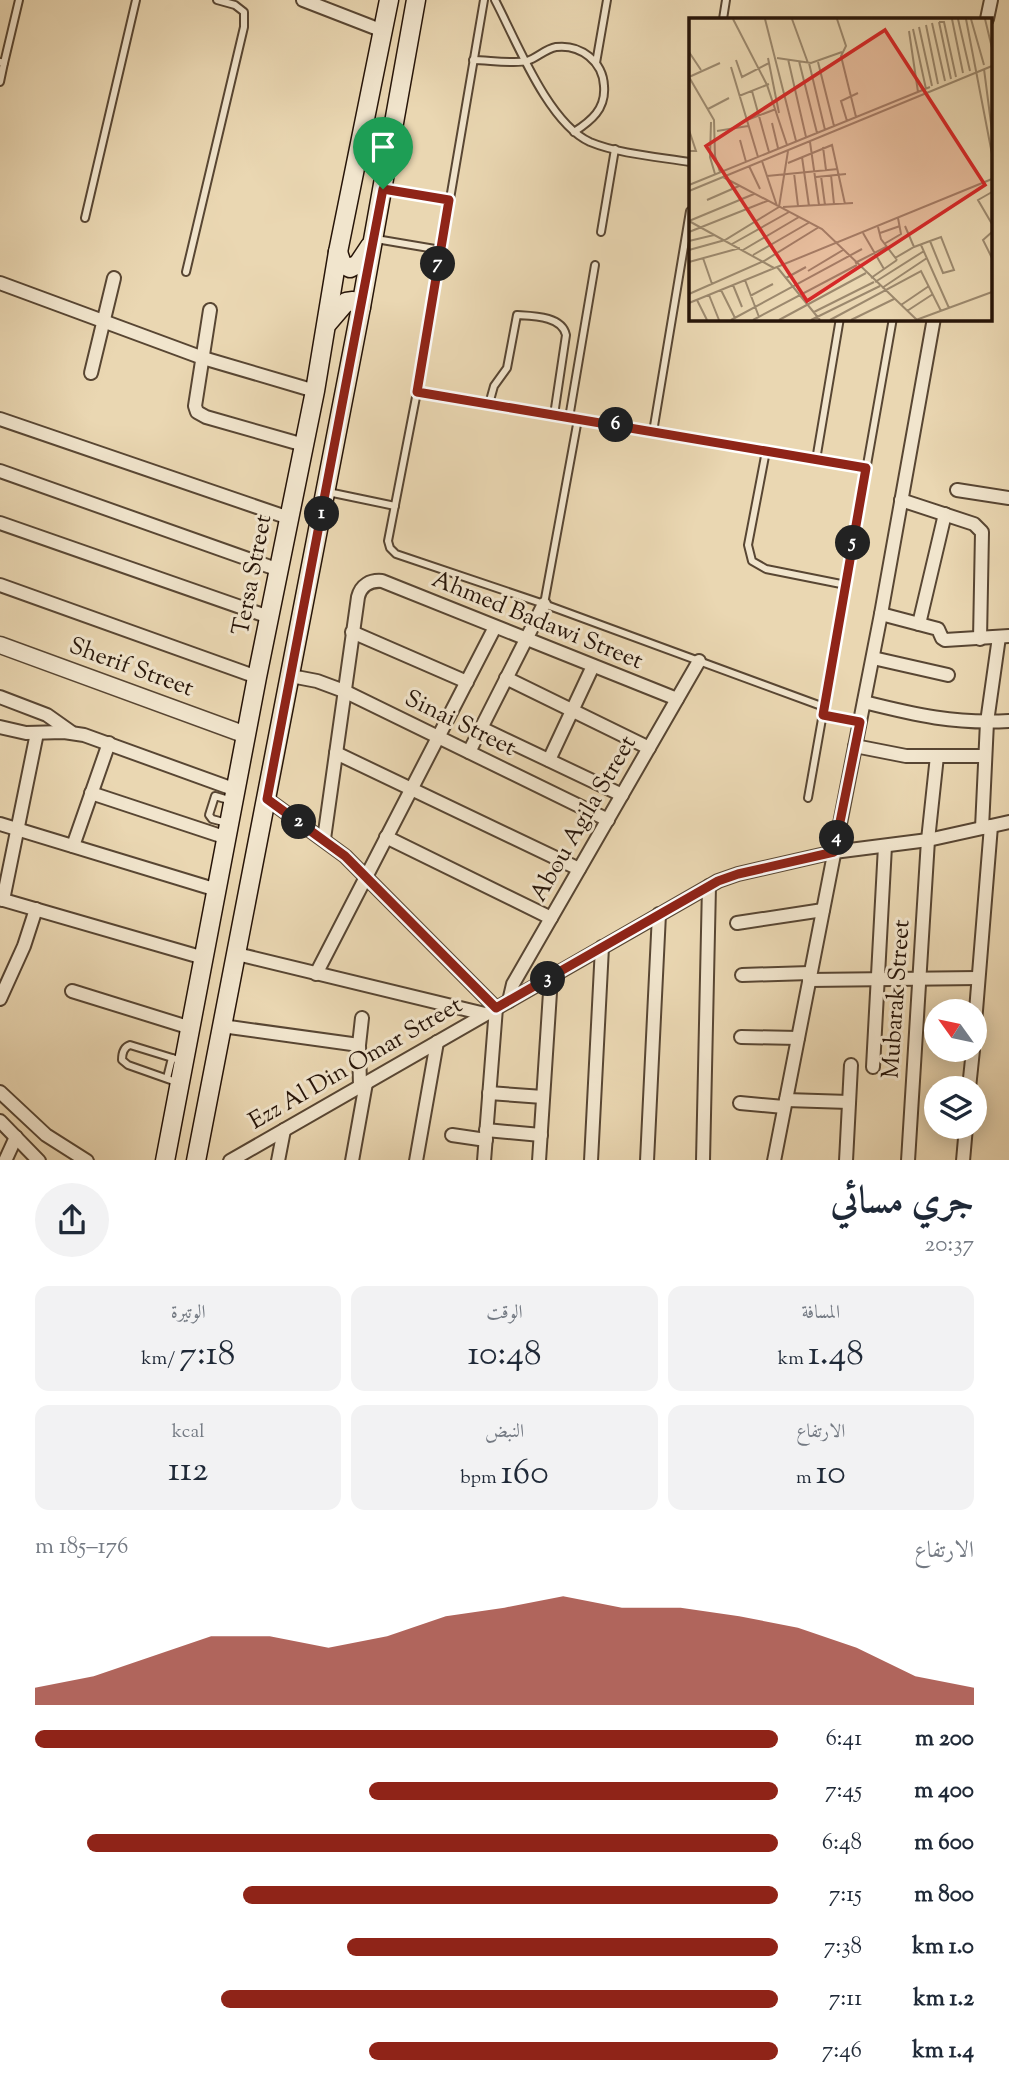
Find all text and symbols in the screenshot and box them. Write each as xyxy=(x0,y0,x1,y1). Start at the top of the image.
inset map xyxy=(689,18,992,320)
pin xyxy=(353,117,413,189)
icon: arrive xyxy=(364,128,402,166)
pin: 7 xyxy=(420,246,456,282)
text: 7 xyxy=(433,250,442,277)
pin: 6 xyxy=(598,408,634,442)
text: 6 xyxy=(611,411,620,438)
pin: 1 xyxy=(304,496,340,532)
text: 1 xyxy=(318,500,325,527)
street label: Tersa Street xyxy=(225,512,281,638)
pin: 5 xyxy=(836,526,870,560)
text: 5 xyxy=(849,529,856,556)
street label: Ahmed Badawi Street xyxy=(426,563,648,679)
street label: Sherif Street xyxy=(64,630,198,706)
street label: Sinai Street xyxy=(399,682,521,766)
street label: Abou Agila Street xyxy=(523,730,645,908)
pin: 2 xyxy=(282,804,316,840)
text: 2 xyxy=(294,808,303,835)
pin: 4 xyxy=(820,820,854,856)
text: 4 xyxy=(832,824,841,851)
street label: Mubarak Street xyxy=(874,918,920,1080)
pin: 3 xyxy=(530,962,566,996)
text: 3 xyxy=(544,965,551,992)
street label: Ezz Al Din Omar Street xyxy=(243,989,469,1139)
north arrow xyxy=(924,999,987,1062)
map controls xyxy=(924,999,987,1139)
button: layers xyxy=(924,1076,987,1139)
text: جري مسائي xyxy=(831,1176,974,1230)
button: share xyxy=(35,1183,109,1257)
text: 20:37 xyxy=(925,1229,974,1262)
text: الوتيرة xyxy=(171,1300,206,1327)
text: الوقت xyxy=(486,1300,523,1327)
text: المسافة xyxy=(801,1300,840,1327)
text: 7:18 xyxy=(179,1330,235,1381)
text: 10:48 xyxy=(468,1330,541,1381)
text: 1.48 xyxy=(808,1330,864,1381)
text: /km xyxy=(141,1346,179,1373)
text: km xyxy=(778,1346,808,1373)
text: kcal xyxy=(172,1419,205,1446)
text: النبض xyxy=(485,1419,524,1446)
text: الارتفاع xyxy=(796,1419,845,1446)
text: 112 xyxy=(168,1446,208,1497)
text: 160 xyxy=(501,1449,549,1500)
text: 10 xyxy=(816,1449,846,1500)
text: bpm xyxy=(460,1465,501,1492)
text: m xyxy=(796,1465,816,1492)
text: 176–185 m xyxy=(35,1531,128,1564)
text: الارتفاع xyxy=(914,1535,974,1568)
text: 6:41 xyxy=(825,1723,862,1756)
text: 200 m xyxy=(915,1723,974,1756)
text: 7:45 xyxy=(825,1775,862,1808)
text: 400 m xyxy=(914,1775,974,1808)
text: 6:48 xyxy=(822,1827,862,1860)
text: 600 m xyxy=(914,1827,974,1860)
text: 7:15 xyxy=(829,1879,862,1912)
text: 800 m xyxy=(914,1879,974,1912)
text: 7:38 xyxy=(824,1931,862,1964)
text: 1.0 km xyxy=(912,1931,974,1964)
text: 7:11 xyxy=(829,1983,862,2016)
text: 1.2 km xyxy=(913,1983,974,2016)
text: 7:46 xyxy=(822,2035,862,2068)
text: 1.4 km xyxy=(912,2035,974,2068)

